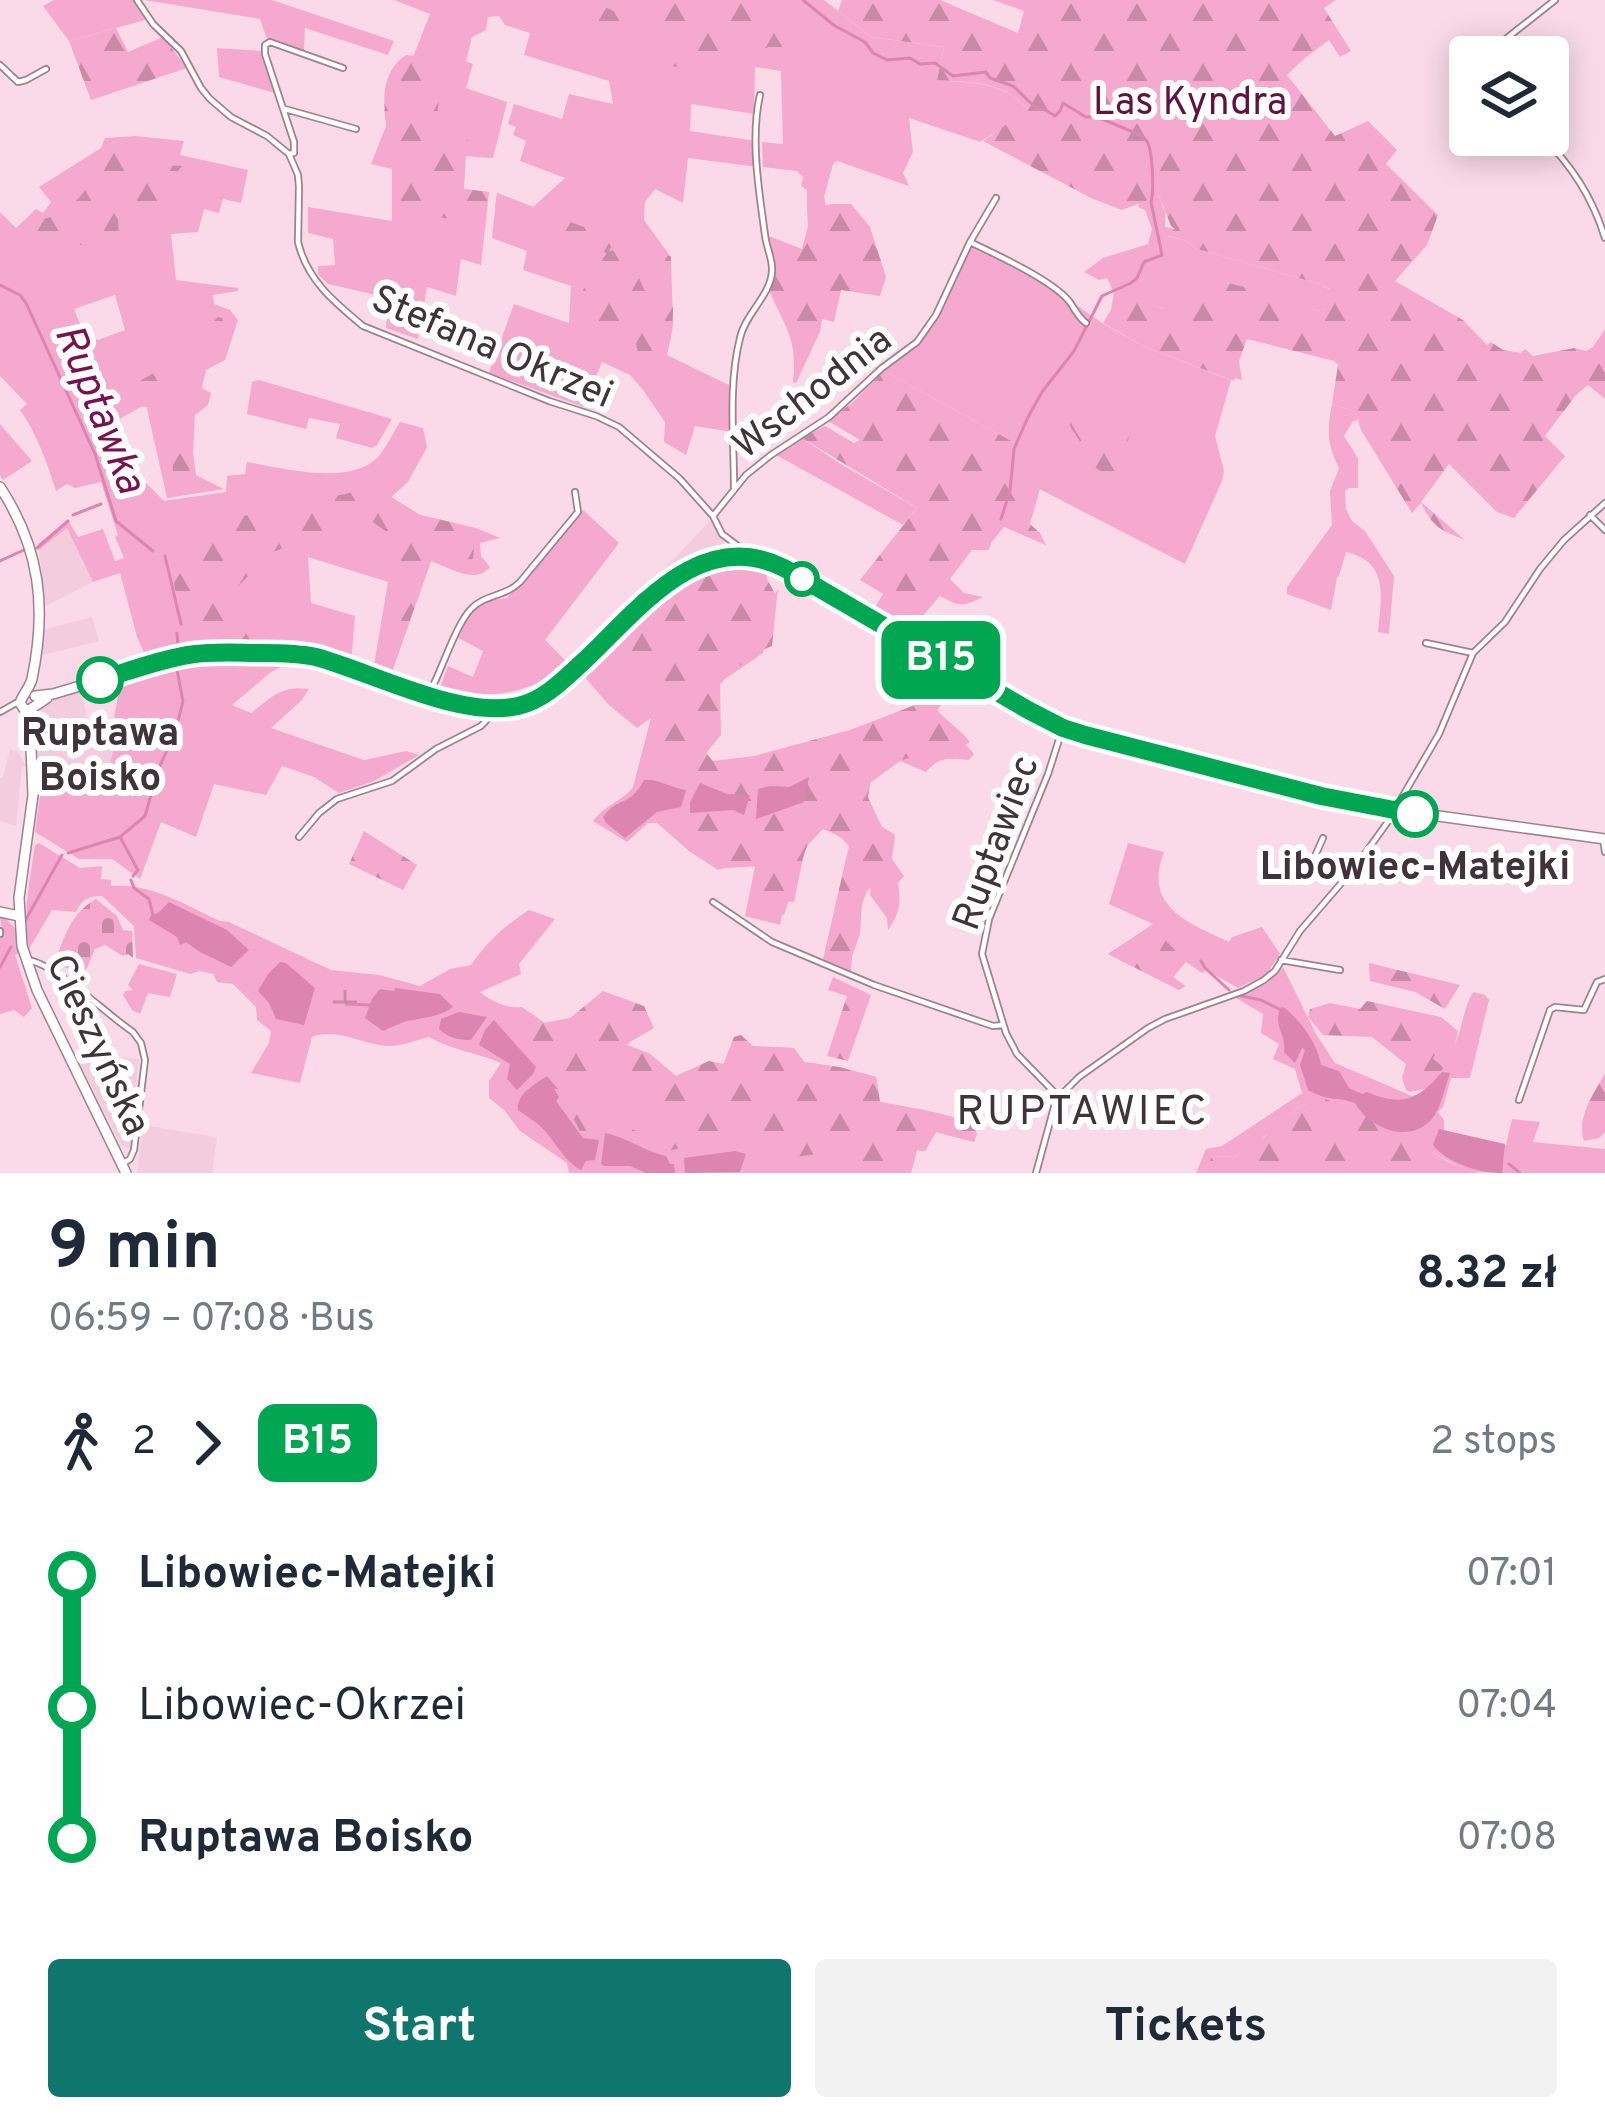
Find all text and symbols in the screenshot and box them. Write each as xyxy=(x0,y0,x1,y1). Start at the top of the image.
map controls xyxy=(1449,36,1569,156)
button: layers xyxy=(1449,36,1569,156)
park label: Las Kyndra xyxy=(1093,80,1287,129)
street label: Stefana Okrzei xyxy=(363,276,619,422)
water label: Ruptawka xyxy=(40,317,156,502)
street label: Wschodnia xyxy=(724,317,903,472)
unlabelled marker xyxy=(786,563,818,595)
line badge: B15 xyxy=(872,621,1010,699)
text: B15 xyxy=(905,633,977,686)
marker: Ruptawa Boisko xyxy=(78,658,122,702)
place label: Ruptawa Boisko xyxy=(21,711,179,805)
street label: Ruptawiec xyxy=(944,749,1052,938)
marker: Libowiec-Matejki xyxy=(1393,792,1437,836)
place label: Libowiec-Matejki xyxy=(1260,845,1570,894)
street label: Cieszyńska xyxy=(33,947,159,1144)
district label: RUPTAWIEC xyxy=(956,1087,1210,1140)
text: 9 min xyxy=(48,1209,221,1292)
text: 8.32 zł xyxy=(1416,1247,1557,1304)
text: 06:59 – 07:08 · Bus xyxy=(48,1296,375,1345)
icon: walk xyxy=(48,1410,114,1476)
icon: forward xyxy=(174,1410,240,1476)
text: B15 xyxy=(282,1416,353,1469)
text: 2 xyxy=(132,1419,156,1468)
text: 2 stops xyxy=(1430,1419,1557,1468)
text: Libowiec-Matejki xyxy=(138,1547,496,1604)
text: 07:01 xyxy=(1466,1551,1557,1600)
text: Libowiec-Okrzei xyxy=(138,1679,466,1736)
text: 07:04 xyxy=(1456,1683,1557,1732)
text: Ruptawa Boisko xyxy=(138,1811,474,1868)
text: 07:08 xyxy=(1457,1815,1557,1864)
button: Start xyxy=(48,1959,791,2097)
button: Tickets xyxy=(815,1959,1557,2097)

